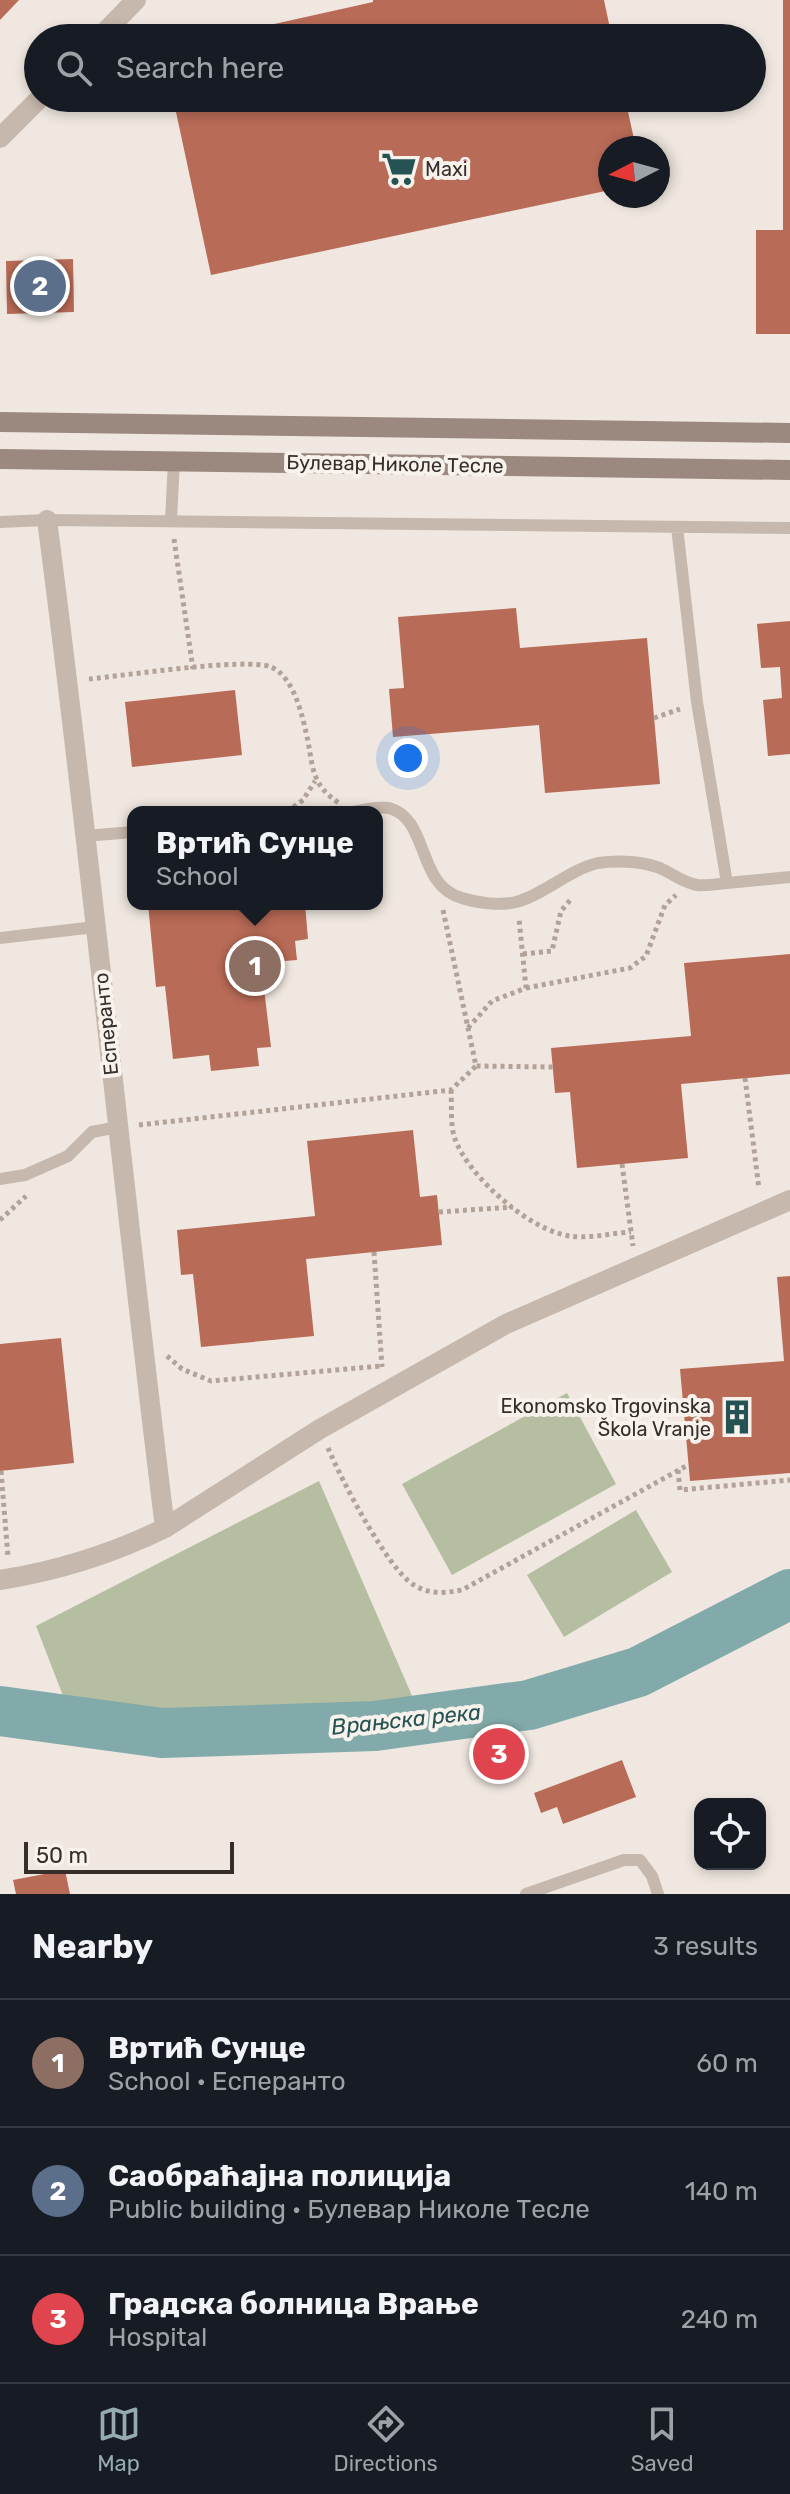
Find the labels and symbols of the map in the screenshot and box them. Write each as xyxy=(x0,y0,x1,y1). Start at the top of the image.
north arrow xyxy=(598,136,670,208)
supermarket icon: Maxi xyxy=(380,150,418,188)
place label: Maxi xyxy=(425,157,468,181)
pin: 2 xyxy=(14,256,66,316)
street label: Булевар Николе Тесле xyxy=(286,450,504,478)
your location xyxy=(388,738,428,778)
pin: 1 xyxy=(229,936,281,996)
street label: Есперанто xyxy=(89,972,123,1076)
place label: Ekonomsko Trgovinska Škola Vranje xyxy=(500,1394,711,1441)
building icon: Ekonomsko Trgovinska Škola Vranje xyxy=(718,1398,756,1436)
water label: Врањска река xyxy=(330,1698,482,1741)
pin: 3 xyxy=(473,1724,525,1784)
scale bar xyxy=(24,1838,234,1874)

